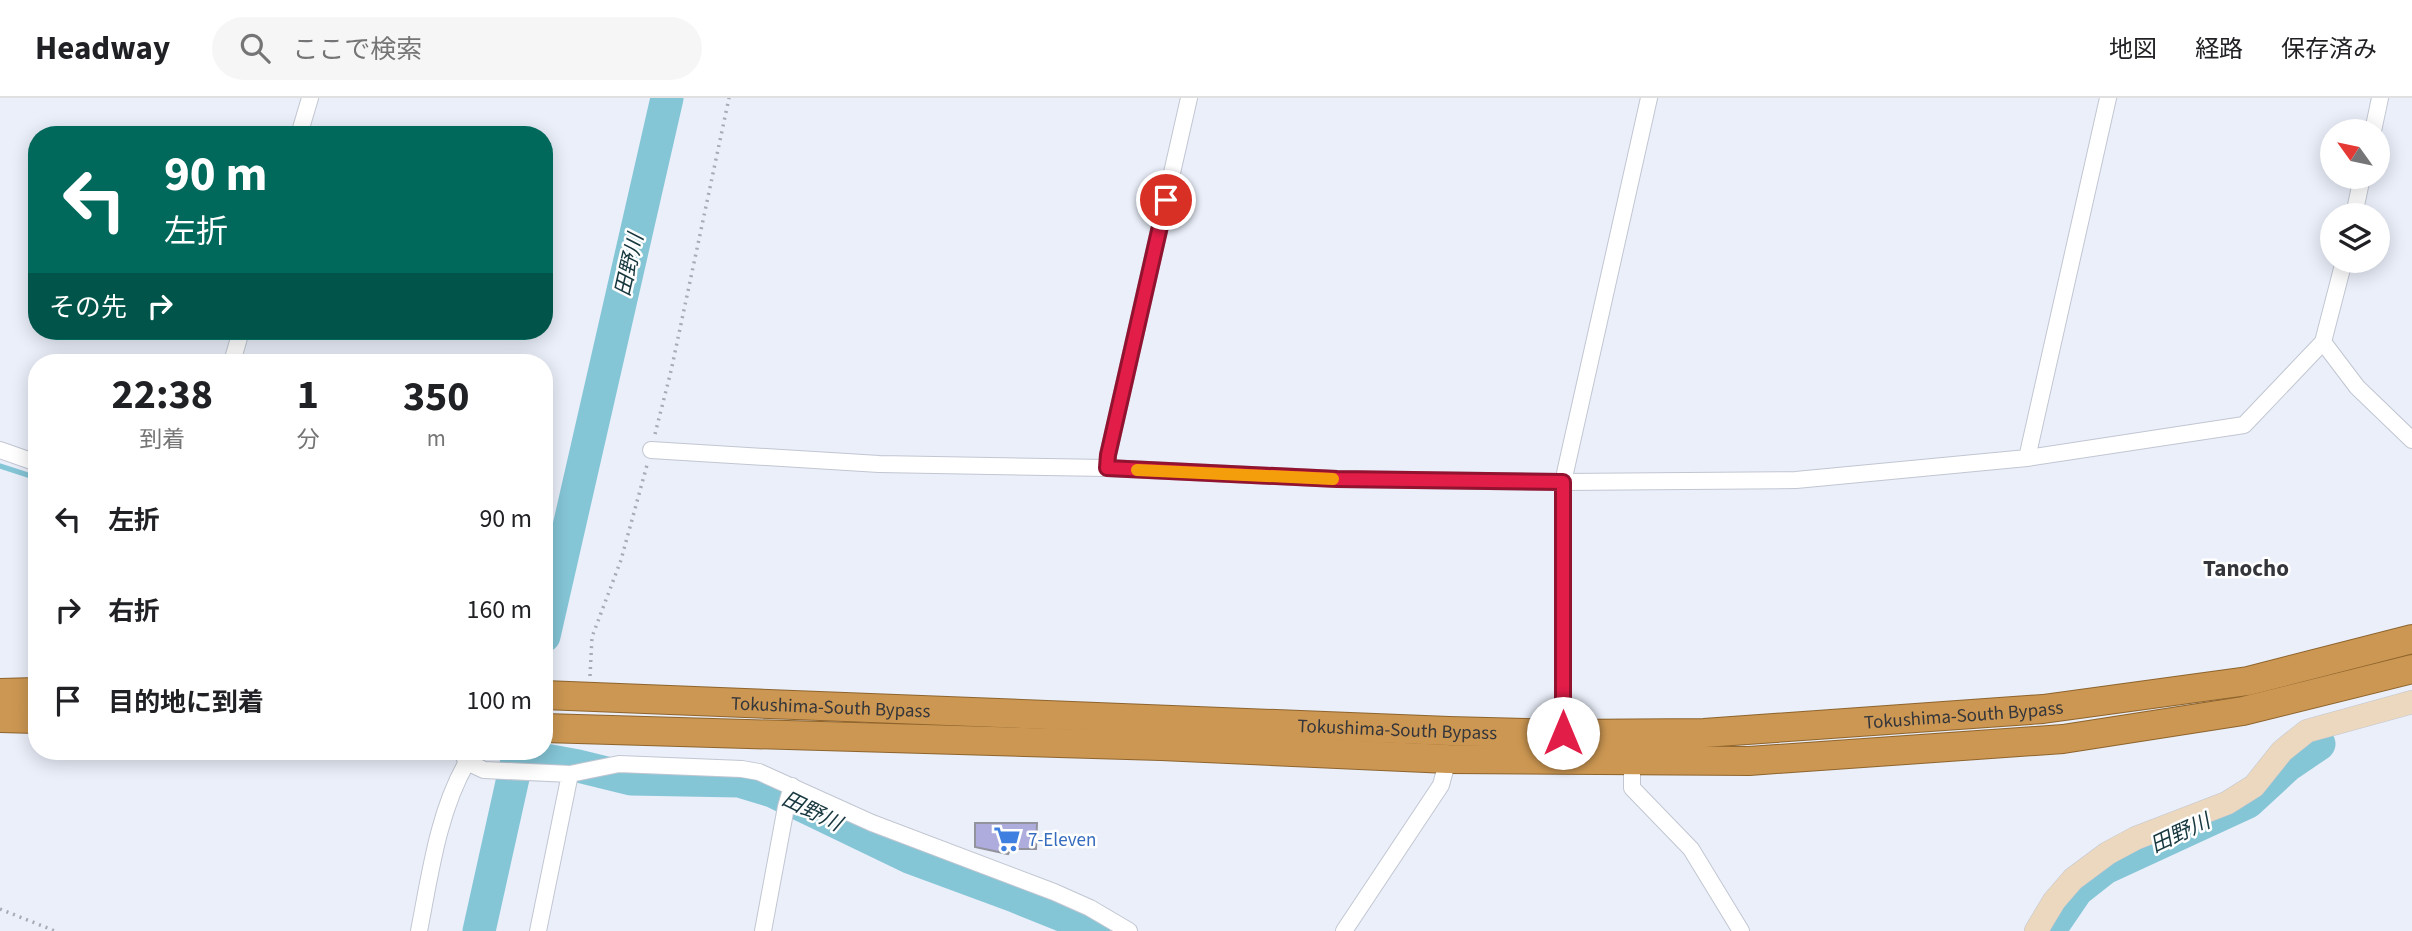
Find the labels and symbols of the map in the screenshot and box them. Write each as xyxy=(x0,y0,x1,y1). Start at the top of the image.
north arrow xyxy=(2320,119,2390,189)
pin xyxy=(1136,170,1196,230)
water label: 田野川 xyxy=(607,229,651,299)
district label: Tanocho xyxy=(2203,552,2289,585)
street label: Tokushima-South Bypass xyxy=(730,690,931,725)
street label: Tokushima-South Bypass xyxy=(1863,694,2065,737)
position arrow xyxy=(1526,696,1600,770)
street label: Tokushima-South Bypass xyxy=(1297,713,1497,747)
water label: 田野川 xyxy=(777,784,849,839)
water label: 田野川 xyxy=(2145,805,2217,860)
supermarket icon: 7-Eleven xyxy=(992,824,1022,854)
place label: 7-Eleven xyxy=(1028,827,1096,854)

